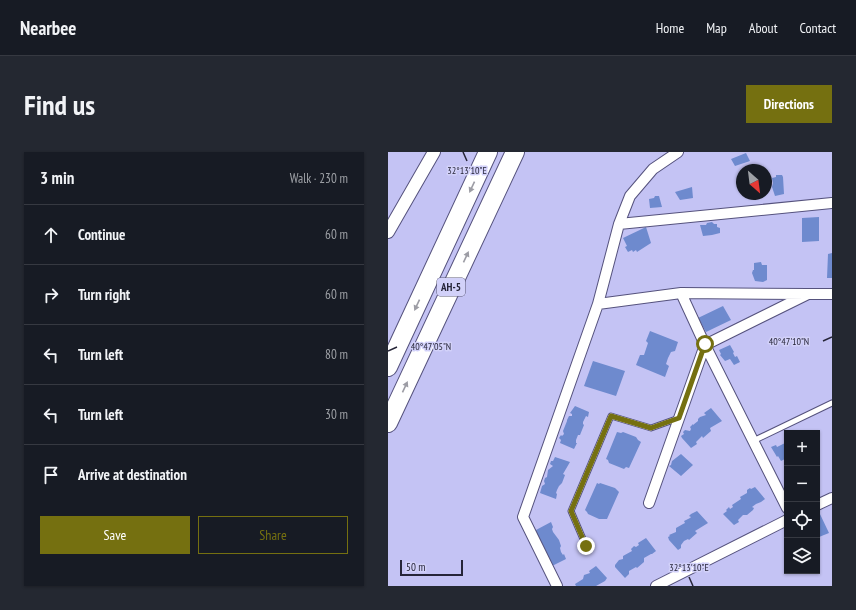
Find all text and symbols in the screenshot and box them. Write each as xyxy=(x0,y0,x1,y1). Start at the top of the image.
text: Nearbee xyxy=(20,16,77,40)
text: Home xyxy=(656,19,684,37)
text: Map xyxy=(706,19,727,37)
text: About xyxy=(749,19,778,37)
text: Contact xyxy=(800,19,836,37)
button: Directions xyxy=(746,85,832,123)
text: Find us xyxy=(24,86,95,123)
text: 32°13'10"E xyxy=(447,164,487,177)
north arrow xyxy=(736,164,772,200)
text: 3 min xyxy=(40,167,74,189)
text: Walk · 230 m xyxy=(290,170,348,187)
one-way arrow xyxy=(468,182,474,194)
icon: ahead xyxy=(40,224,62,246)
text: Continue xyxy=(78,225,125,244)
text: 60 m xyxy=(325,226,348,243)
one-way arrow xyxy=(462,251,469,263)
road number: AH-5 xyxy=(437,278,465,296)
icon: right xyxy=(40,284,62,306)
text: Turn right xyxy=(78,285,130,304)
text: 60 m xyxy=(325,286,348,303)
one-way arrow xyxy=(414,300,420,311)
route start xyxy=(696,335,714,353)
text: 40°47'10"N xyxy=(769,335,809,348)
text: 40°47'05"N xyxy=(411,340,451,353)
icon: left xyxy=(40,344,62,366)
text: Turn left xyxy=(78,345,123,364)
text: 80 m xyxy=(325,346,348,363)
one-way arrow xyxy=(402,381,408,393)
icon: left xyxy=(40,404,62,426)
text: Turn left xyxy=(78,405,123,424)
text: 30 m xyxy=(325,406,348,423)
map controls xyxy=(784,430,820,574)
button: + xyxy=(784,430,820,466)
icon: arrive xyxy=(40,464,62,486)
text: Arrive at destination xyxy=(78,465,187,484)
button: − xyxy=(784,466,820,502)
button: locate xyxy=(784,502,820,538)
button: Save xyxy=(40,516,190,554)
button: Share xyxy=(198,516,348,554)
route end xyxy=(577,537,595,555)
button: layers xyxy=(784,538,820,574)
scale bar xyxy=(400,558,463,577)
text: 50 m xyxy=(406,560,425,574)
text: 32°13'10"E xyxy=(669,561,709,574)

